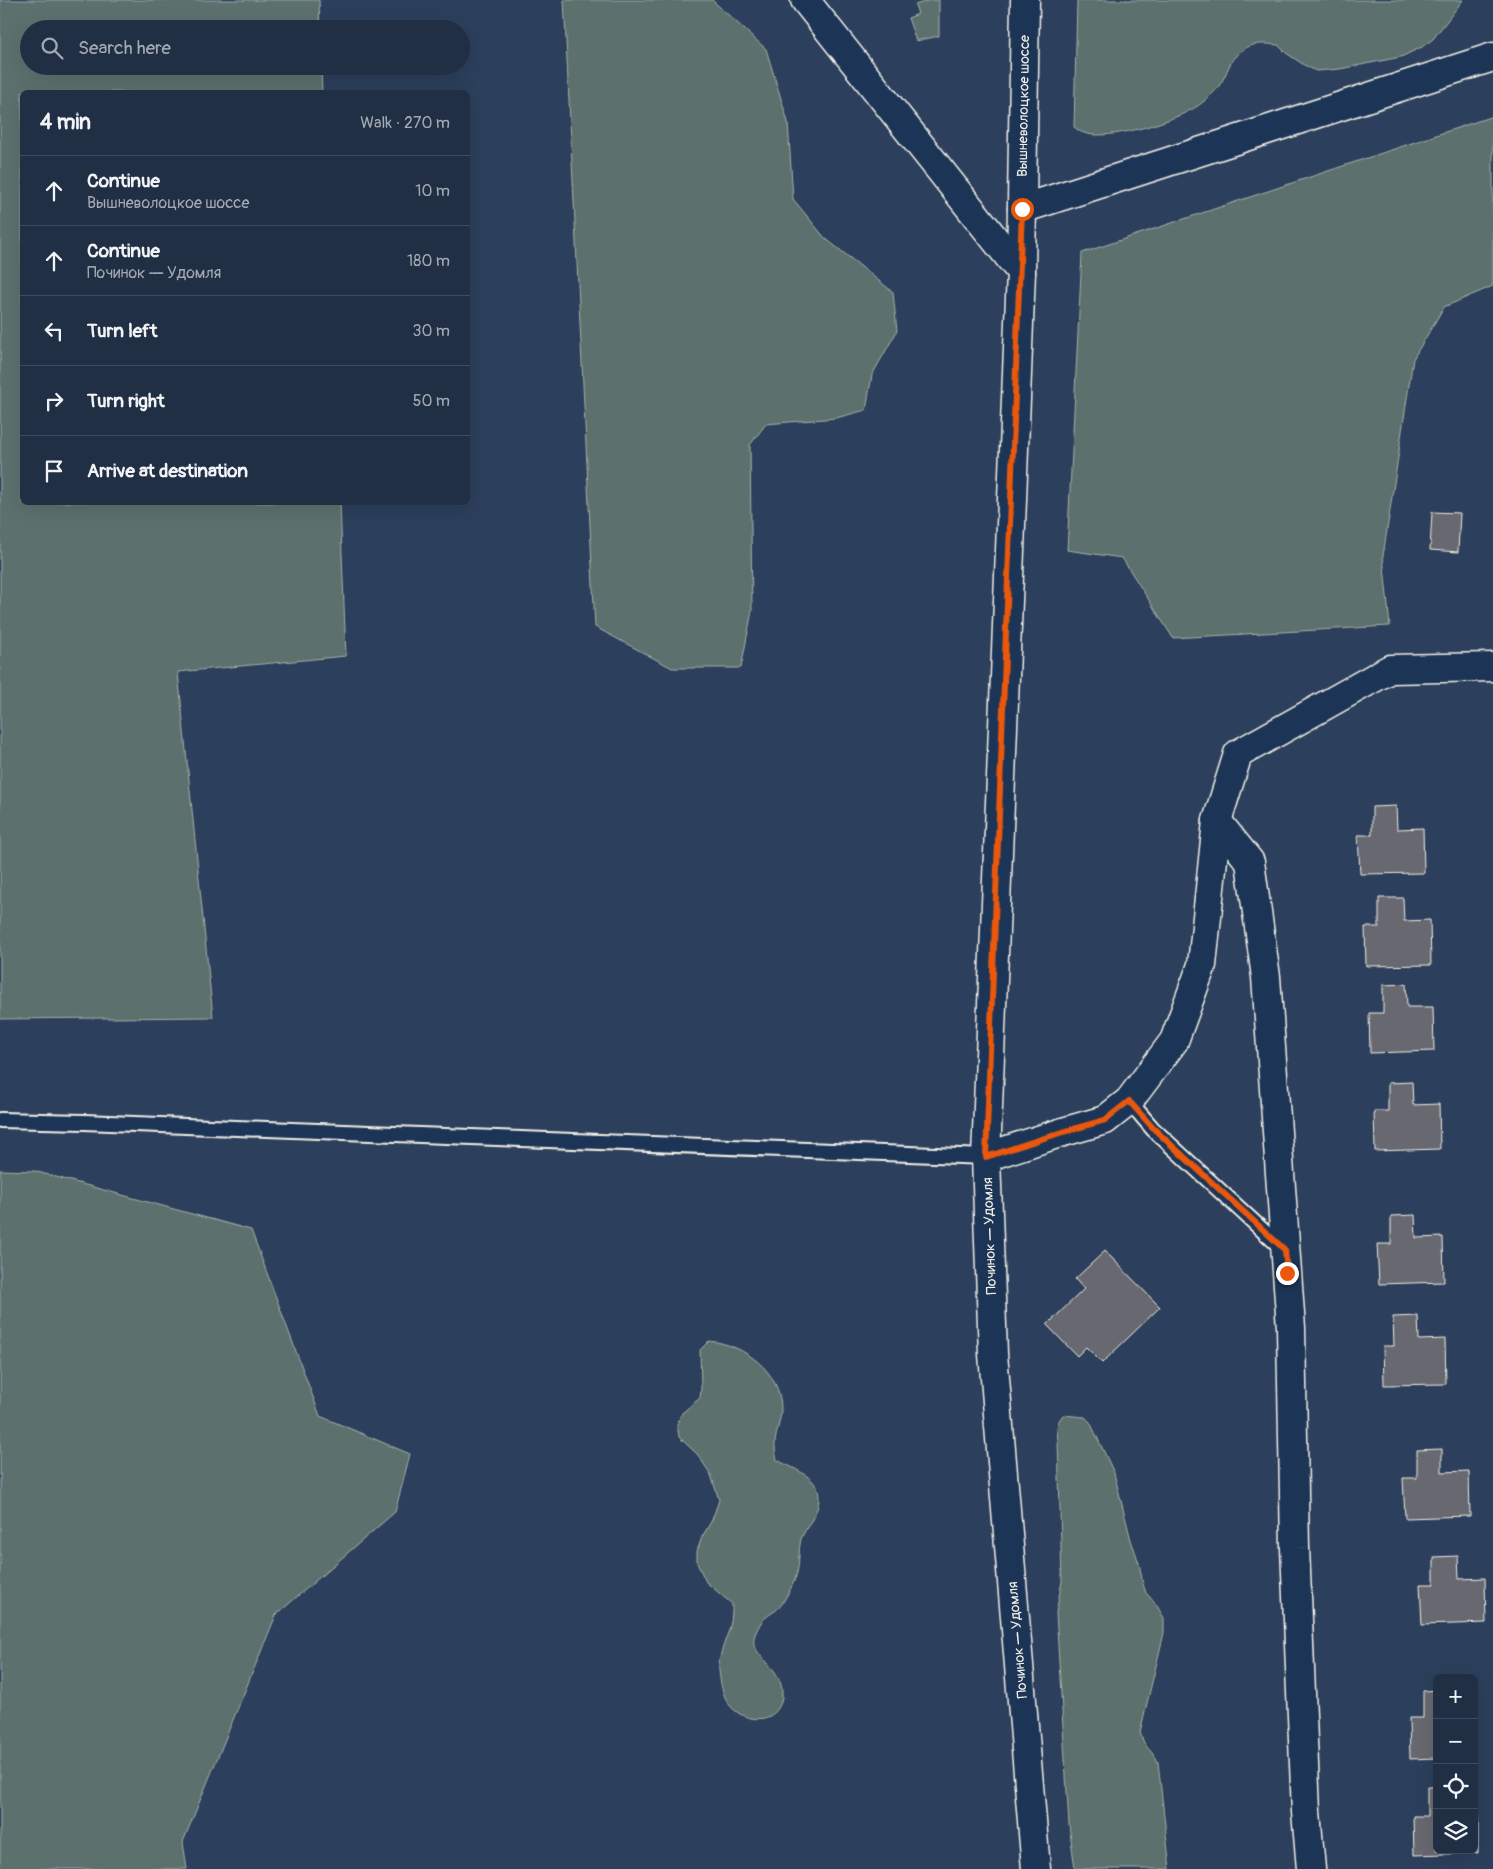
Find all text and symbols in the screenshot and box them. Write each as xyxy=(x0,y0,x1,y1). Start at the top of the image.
search box xyxy=(20,20,470,75)
icon: search xyxy=(38,34,66,62)
street label: Вышневолоцкое шоссе xyxy=(1014,35,1033,177)
text: Search here xyxy=(78,36,171,60)
text: 4 min xyxy=(40,109,91,136)
text: Walk · 270 m xyxy=(360,113,450,133)
text: Continue xyxy=(87,169,160,193)
icon: ahead xyxy=(40,177,68,205)
text: 10 m xyxy=(415,181,450,201)
text: Вышневолоцкое шоссе xyxy=(87,193,249,213)
route start xyxy=(1011,198,1034,221)
text: Continue xyxy=(87,239,160,263)
icon: ahead xyxy=(40,247,68,275)
text: 180 m xyxy=(407,251,450,271)
text: Починок — Удомля xyxy=(87,263,221,283)
icon: left xyxy=(40,317,68,345)
text: Turn left xyxy=(87,319,157,343)
text: 30 m xyxy=(412,321,450,341)
icon: right xyxy=(40,387,68,415)
text: Turn right xyxy=(87,389,165,413)
text: 50 m xyxy=(413,391,450,411)
icon: arrive xyxy=(40,457,68,485)
text: Arrive at destination xyxy=(87,459,248,483)
street label: Починок — Удомля xyxy=(979,1177,1000,1295)
route end xyxy=(1276,1262,1299,1285)
street label: Починок — Удомля xyxy=(1004,1581,1031,1699)
map controls xyxy=(1433,1674,1478,1854)
button: + xyxy=(1433,1674,1478,1719)
button: − xyxy=(1433,1719,1478,1764)
button: locate xyxy=(1433,1764,1478,1809)
button: layers xyxy=(1433,1809,1478,1854)

